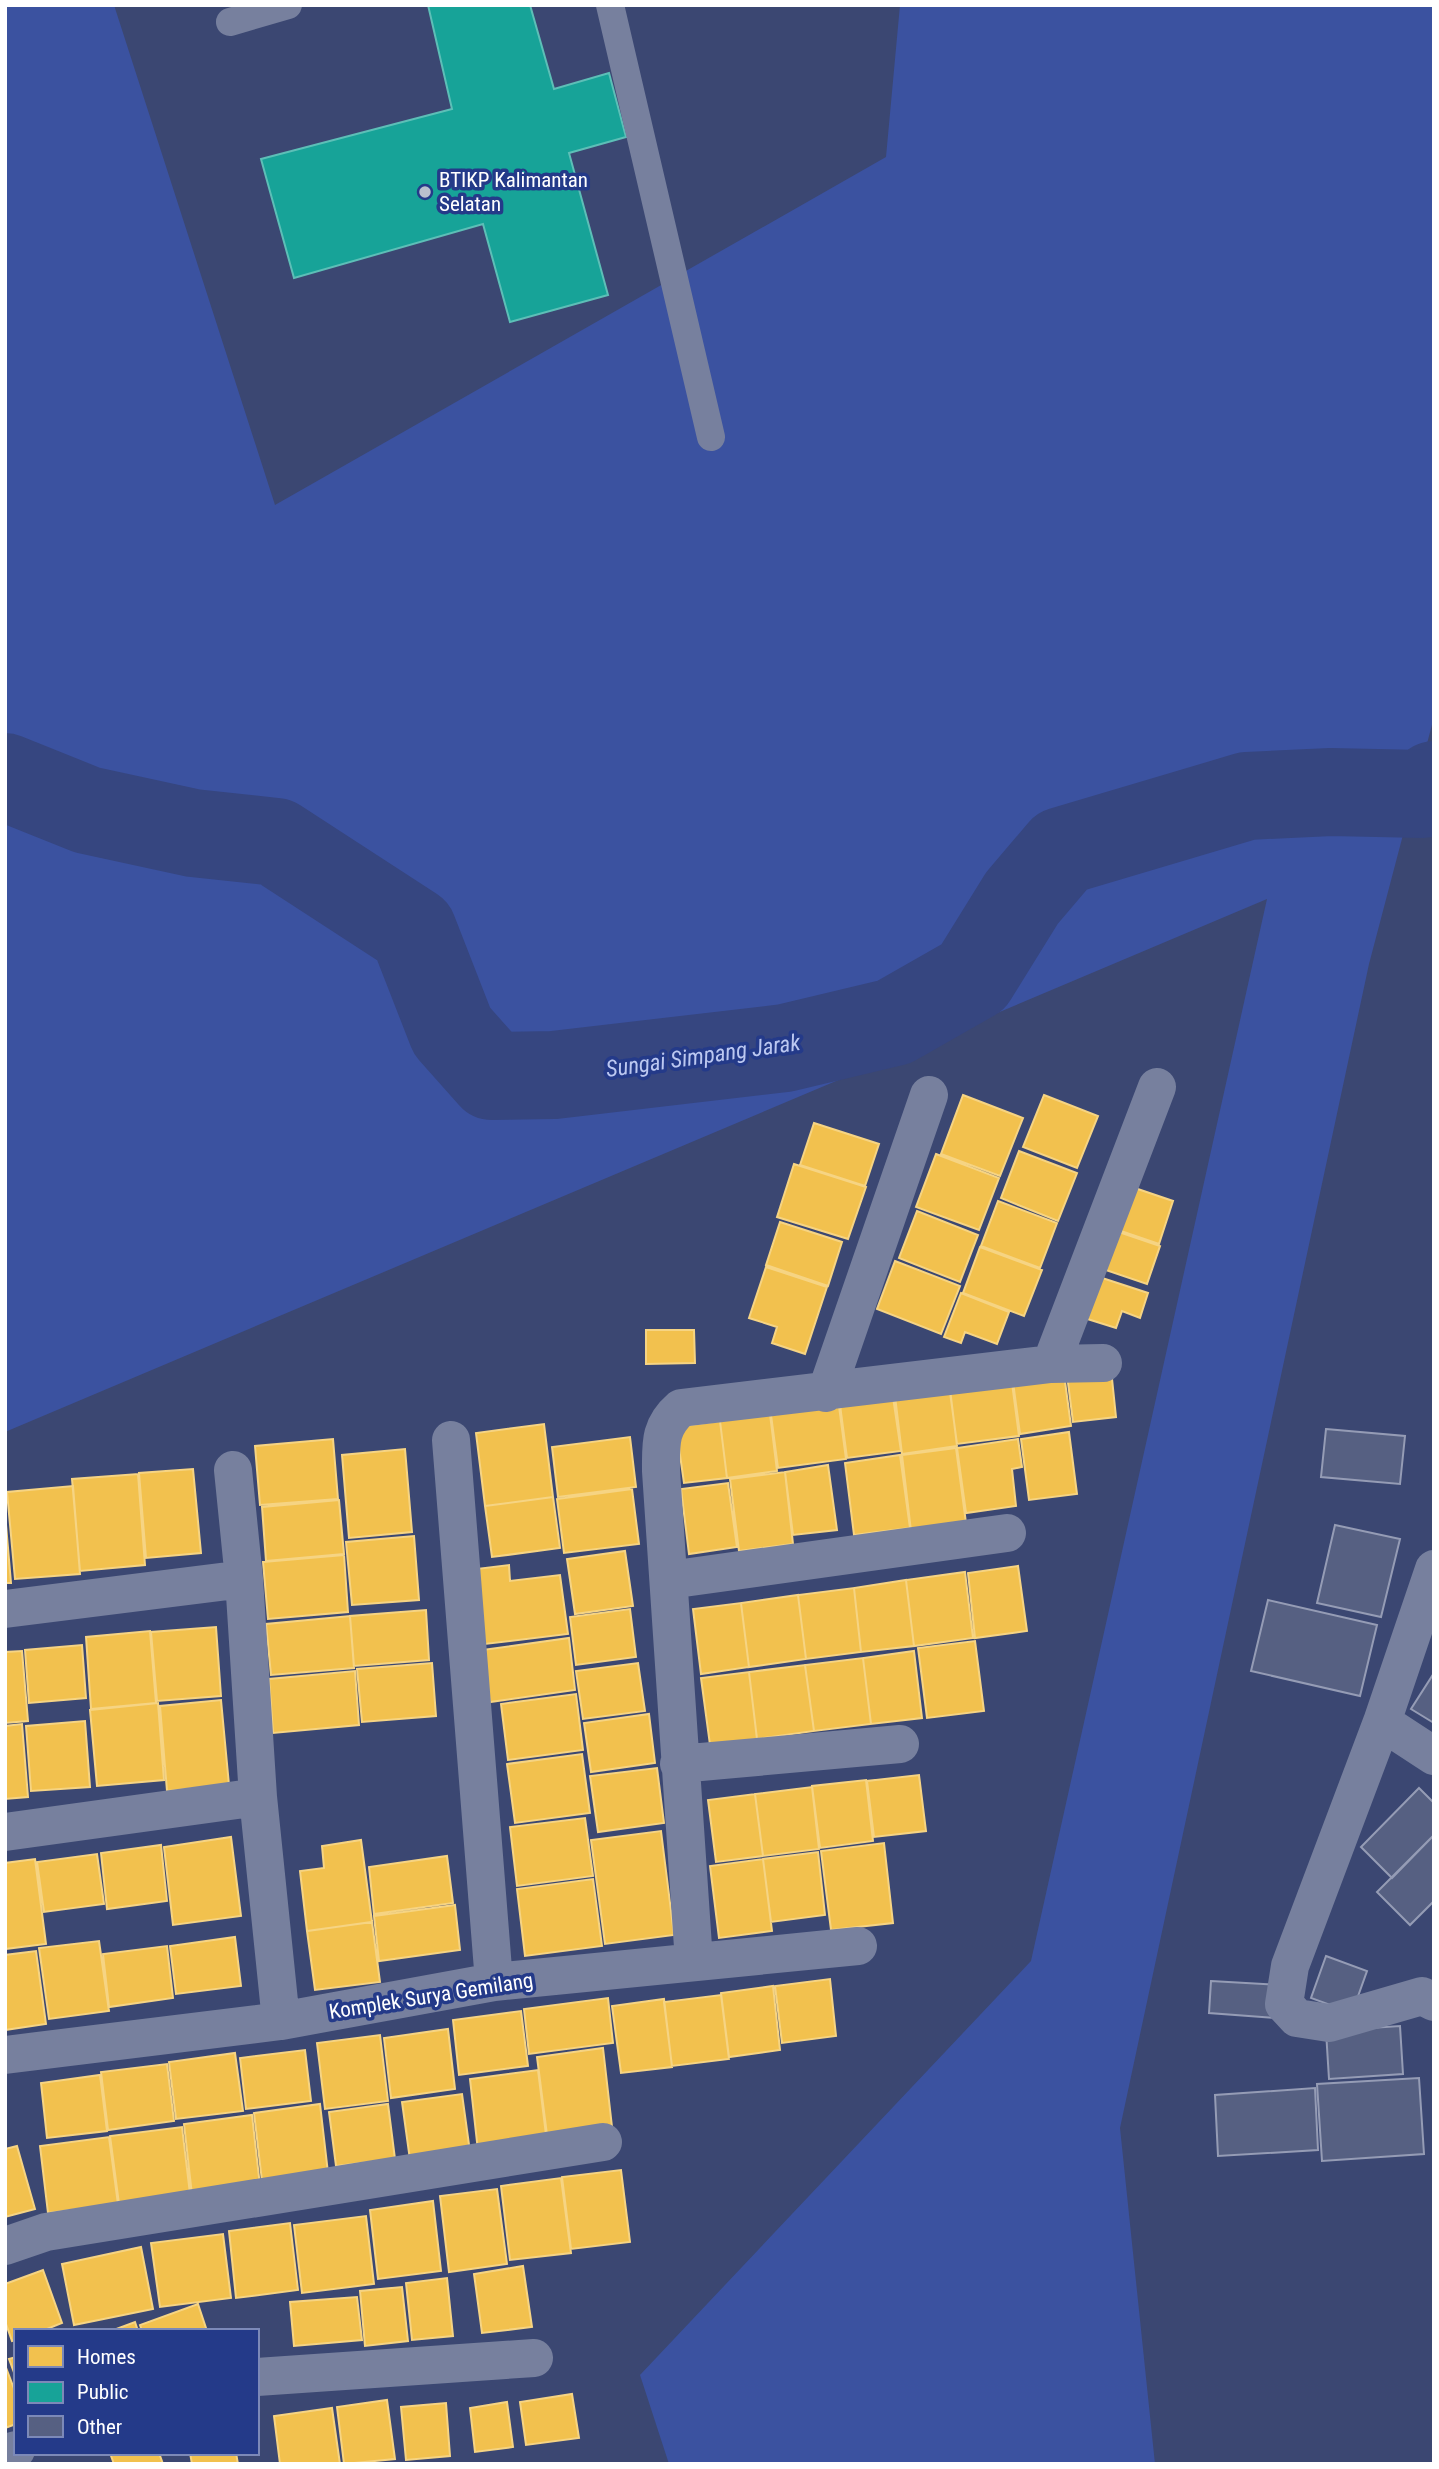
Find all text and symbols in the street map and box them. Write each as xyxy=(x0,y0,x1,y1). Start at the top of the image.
place label: BTIKP Kalimantan Selatan xyxy=(439,168,588,216)
marker: BTIKP Kalimantan Selatan xyxy=(417,184,433,200)
water label: Sungai Simpang Jarak xyxy=(604,1029,803,1083)
street label: Komplek Surya Gemilang xyxy=(327,1968,535,2024)
legend xyxy=(14,2329,259,2455)
text: Homes xyxy=(77,2345,136,2369)
text: Public xyxy=(77,2380,129,2404)
text: Other xyxy=(77,2415,122,2439)

